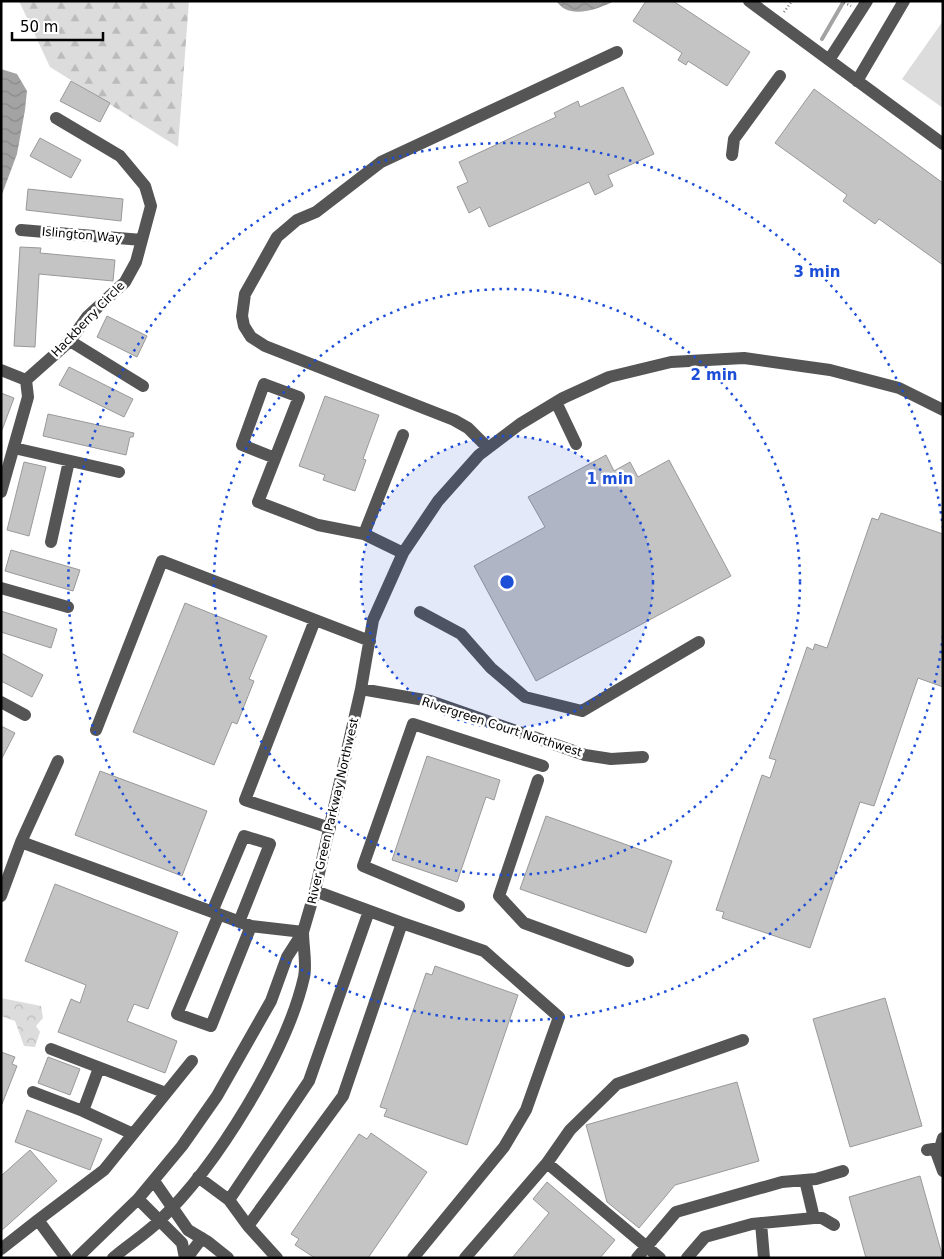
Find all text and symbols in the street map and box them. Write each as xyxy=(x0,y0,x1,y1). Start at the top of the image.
scale bar xyxy=(12,10,104,42)
text: 50 m xyxy=(20,18,58,36)
street label: Islington Way xyxy=(41,225,123,245)
text: 3 min xyxy=(793,263,841,281)
street label: Hackberry Circle xyxy=(49,278,127,360)
text: 2 min xyxy=(690,366,738,384)
text: 1 min xyxy=(586,470,634,488)
centre of rings xyxy=(498,573,516,591)
street label: Rivergreen Court Northwest xyxy=(420,694,584,760)
street label: River Green Parkway Northwest xyxy=(305,716,361,906)

